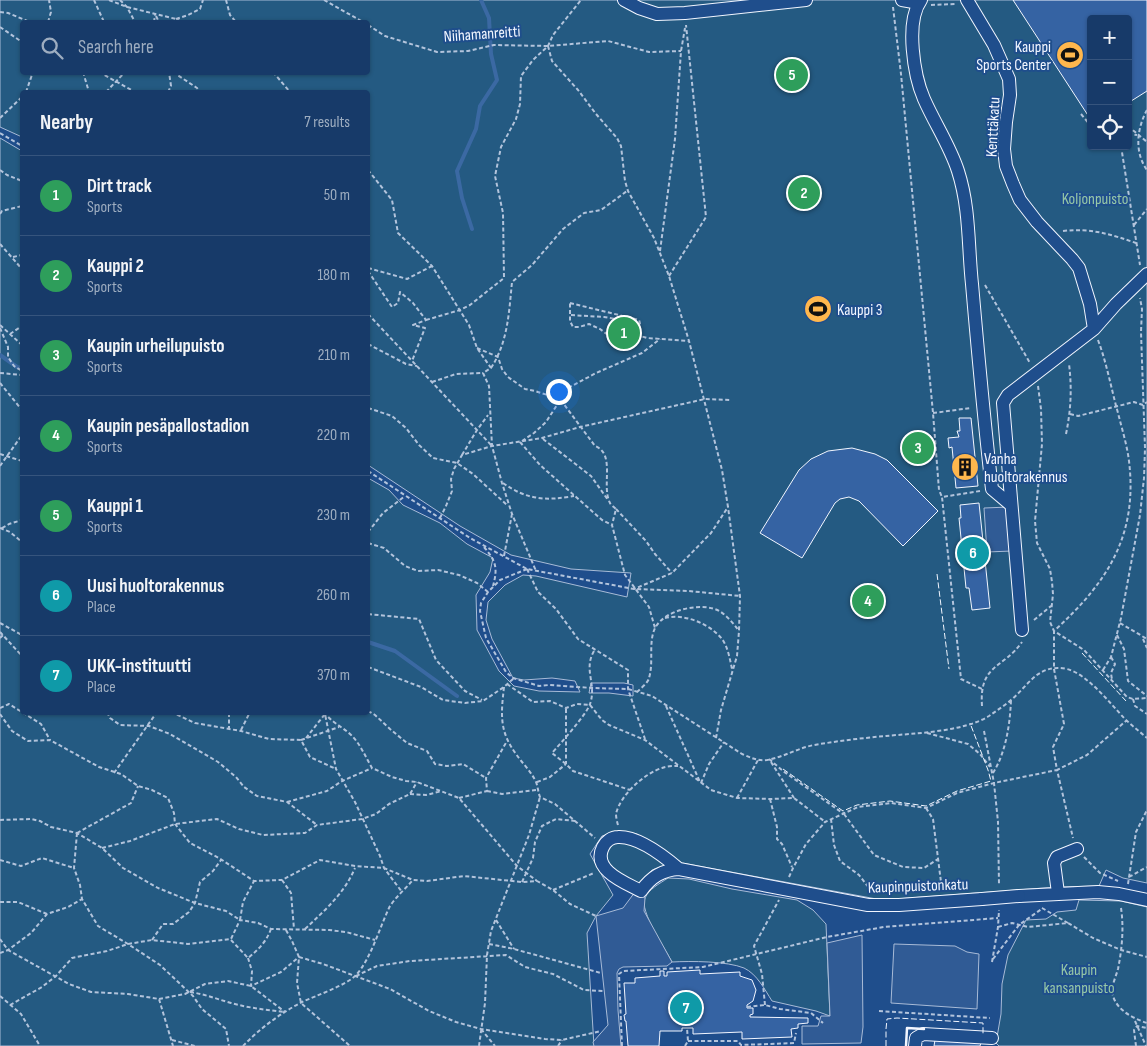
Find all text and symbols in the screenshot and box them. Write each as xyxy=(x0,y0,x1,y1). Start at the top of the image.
map controls xyxy=(1087,15,1132,150)
button: + xyxy=(1087,15,1132,60)
search box xyxy=(20,20,370,75)
street label: Niihamanreitti xyxy=(443,22,521,47)
icon: search xyxy=(38,34,66,62)
text: Search here xyxy=(78,36,154,59)
place label: Kauppi Sports Center xyxy=(976,38,1051,75)
sports icon: Kauppi Sports Center xyxy=(1055,40,1085,70)
pin: 5 xyxy=(776,56,808,94)
button: − xyxy=(1087,60,1132,105)
street label: Kenttäkatu xyxy=(982,97,1005,158)
button: locate xyxy=(1087,105,1132,150)
text: Nearby xyxy=(40,110,93,135)
text: 7 results xyxy=(304,113,350,132)
pin: 2 xyxy=(788,174,820,212)
text: Dirt track xyxy=(87,175,152,198)
text: 1 xyxy=(53,186,59,205)
text: 50 m xyxy=(324,186,350,205)
park label: Koljonpuisto xyxy=(1062,190,1128,209)
text: Sports xyxy=(87,198,122,217)
text: Kauppi 2 xyxy=(87,255,144,278)
text: 2 xyxy=(52,266,60,285)
text: 180 m xyxy=(317,266,350,285)
text: Sports xyxy=(87,278,122,297)
sports icon: Kauppi 3 xyxy=(803,294,833,324)
place label: Kauppi 3 xyxy=(837,301,882,320)
pin: 1 xyxy=(608,314,640,352)
text: Kaupin urheilupuisto xyxy=(87,335,225,358)
text: 3 xyxy=(52,346,60,365)
text: 210 m xyxy=(318,346,350,365)
text: Sports xyxy=(87,358,122,377)
your location xyxy=(546,379,572,405)
text: Kaupin pesäpallostadion xyxy=(87,415,249,438)
text: 4 xyxy=(52,426,60,445)
text: 220 m xyxy=(317,426,350,445)
pin: 3 xyxy=(902,429,934,467)
text: Sports xyxy=(87,438,122,457)
place label: Vanha huoltorakennus xyxy=(984,450,1068,487)
building icon: Vanha huoltorakennus xyxy=(950,452,980,482)
text: Kauppi 1 xyxy=(87,495,143,518)
text: 5 xyxy=(52,506,60,525)
text: 230 m xyxy=(317,506,350,525)
text: Sports xyxy=(87,518,122,537)
pin: 6 xyxy=(957,534,989,572)
text: Uusi huoltorakennus xyxy=(87,575,224,598)
pin: 4 xyxy=(852,582,884,620)
text: 6 xyxy=(52,586,60,605)
text: 260 m xyxy=(316,586,350,605)
text: Place xyxy=(87,598,116,617)
text: UKK-instituutti xyxy=(87,655,191,678)
text: 7 xyxy=(53,666,59,685)
text: 370 m xyxy=(317,666,350,685)
text: Place xyxy=(87,678,116,697)
street label: Kaupinpuistonkatu xyxy=(867,875,969,898)
park label: Kaupin kansanpuisto xyxy=(1043,961,1115,998)
pin: 7 xyxy=(670,989,702,1027)

